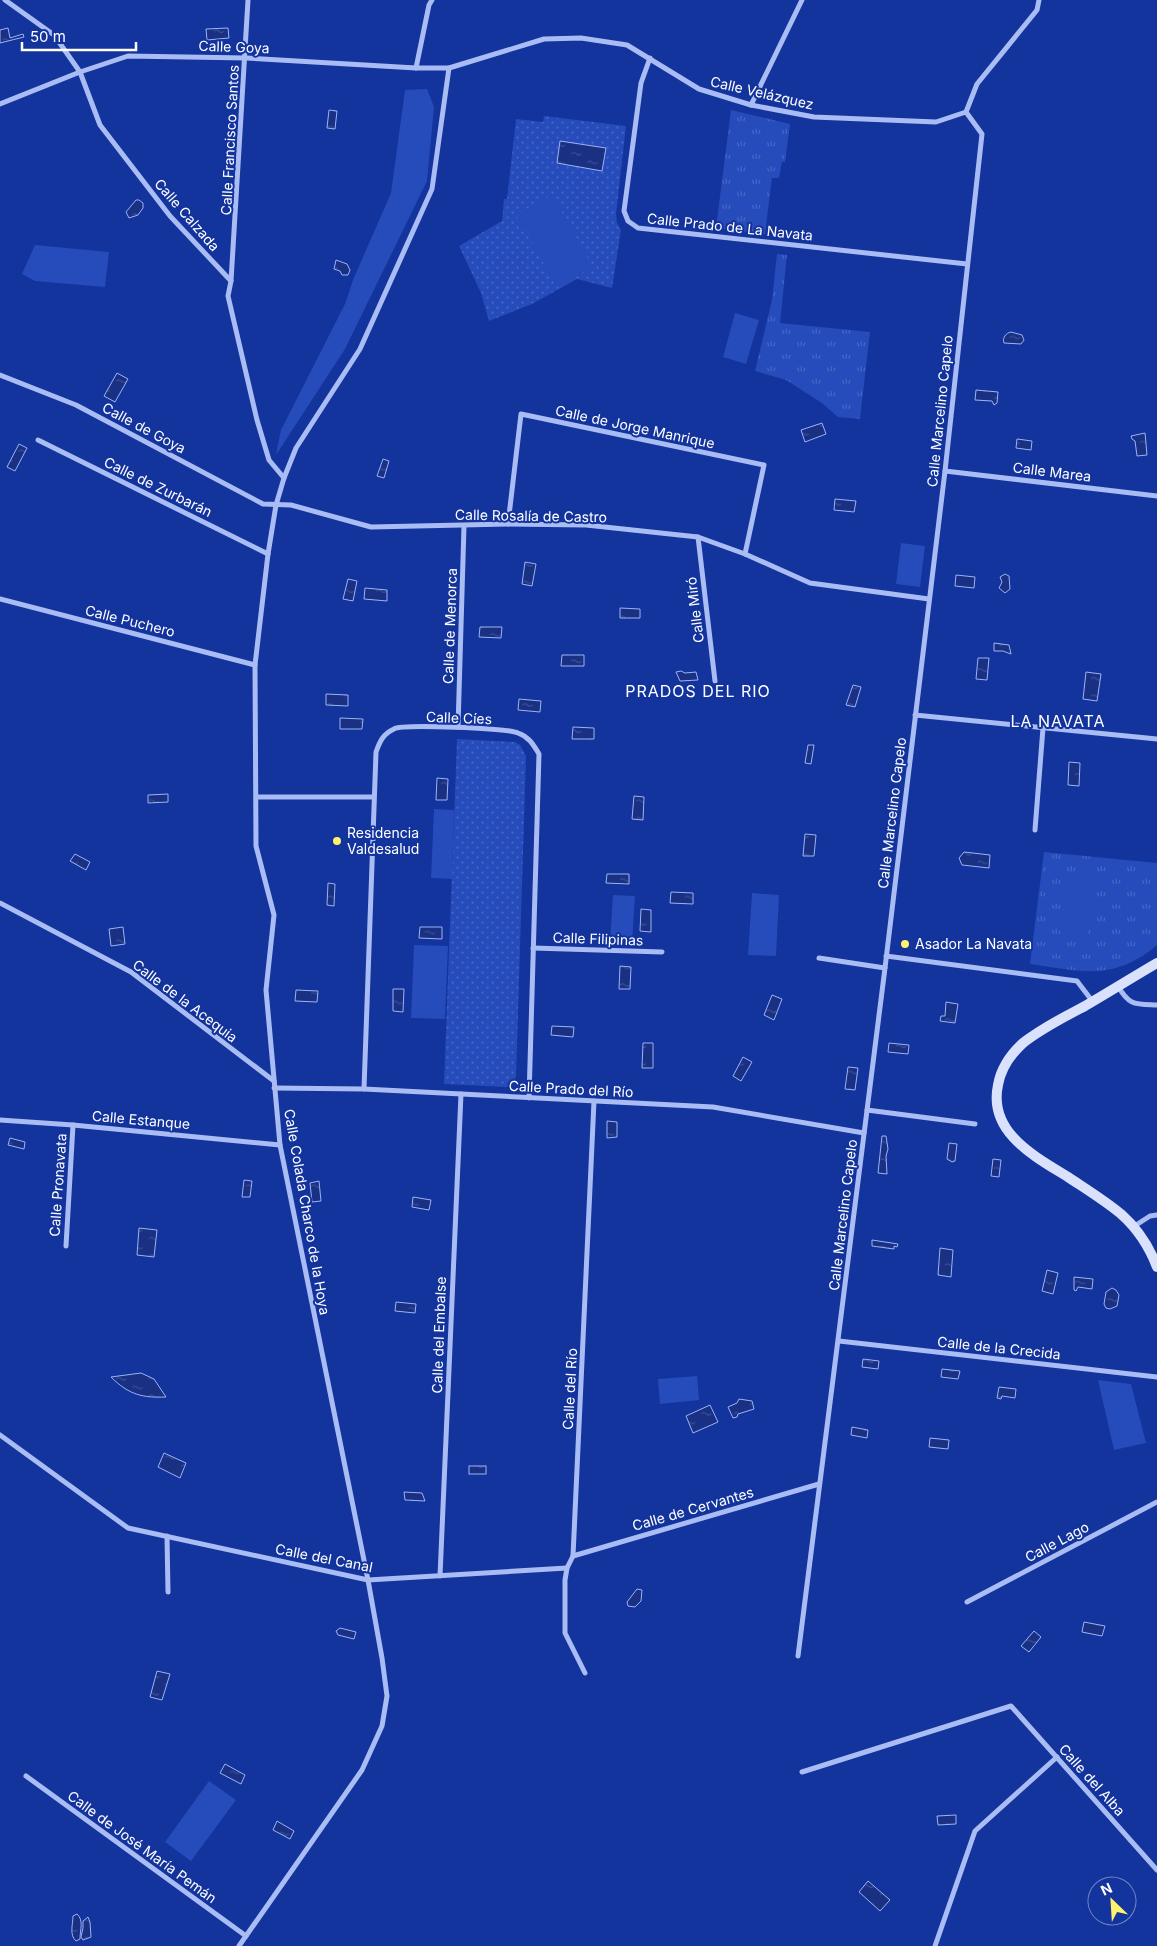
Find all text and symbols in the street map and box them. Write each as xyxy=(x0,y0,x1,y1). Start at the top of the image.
scale bar xyxy=(22,20,136,52)
text: 50 m xyxy=(30,27,66,46)
street label: Calle Goya xyxy=(198,37,270,56)
street label: Calle Francisco Santos xyxy=(217,64,242,216)
street label: Calle Velázquez xyxy=(709,72,815,113)
street label: Calle Calzada xyxy=(151,175,223,254)
street label: Calle Prado de La Navata xyxy=(646,209,814,244)
street label: Calle Marcelino Capelo xyxy=(923,334,956,488)
street label: Calle de Goya xyxy=(100,398,189,457)
street label: Calle de Jorge Manrique xyxy=(554,401,716,452)
street label: Calle de Zurbarán xyxy=(101,453,215,520)
street label: Calle Marea xyxy=(1012,458,1092,485)
street label: Calle Rosalía de Castro xyxy=(455,506,607,525)
street label: Calle de Menorca xyxy=(439,568,460,684)
street label: Calle Miró xyxy=(682,576,707,644)
street label: Calle Puchero xyxy=(83,601,177,640)
district label: PRADOS DEL RIO xyxy=(625,681,771,701)
street label: Calle Cíes xyxy=(426,708,492,727)
district label: LA NAVATA xyxy=(1010,711,1106,731)
street label: Calle Marcelino Capelo xyxy=(874,736,909,890)
place label: Residencia Valdesalud xyxy=(347,824,419,857)
marker: Residencia Valdesalud xyxy=(331,835,343,847)
street label: Calle Filipinas xyxy=(552,928,644,949)
place label: Asador La Navata xyxy=(915,935,1032,952)
marker: Asador La Navata xyxy=(899,938,911,950)
street label: Calle de la Acequia xyxy=(130,956,241,1046)
street label: Calle Prado del Río xyxy=(508,1077,634,1100)
street label: Calle Estanque xyxy=(91,1107,191,1132)
street label: Calle Colada Charco de la Hoya xyxy=(281,1108,334,1316)
street label: Calle Pronavata xyxy=(45,1133,70,1237)
street label: Calle Marcelino Capelo xyxy=(825,1138,860,1292)
street label: Calle del Embalse xyxy=(428,1276,449,1394)
street label: Calle de la Crecida xyxy=(936,1333,1062,1362)
street label: Calle del Río xyxy=(559,1348,580,1430)
street label: Calle de Cervantes xyxy=(630,1483,756,1534)
street label: Calle Lago xyxy=(1022,1518,1092,1565)
street label: Calle del Canal xyxy=(274,1540,374,1575)
street label: Calle del Alba xyxy=(1056,1740,1129,1819)
street label: Calle de José María Pemán xyxy=(64,1787,220,1906)
north arrow xyxy=(1087,1876,1137,1926)
text: N xyxy=(1098,1879,1115,1899)

